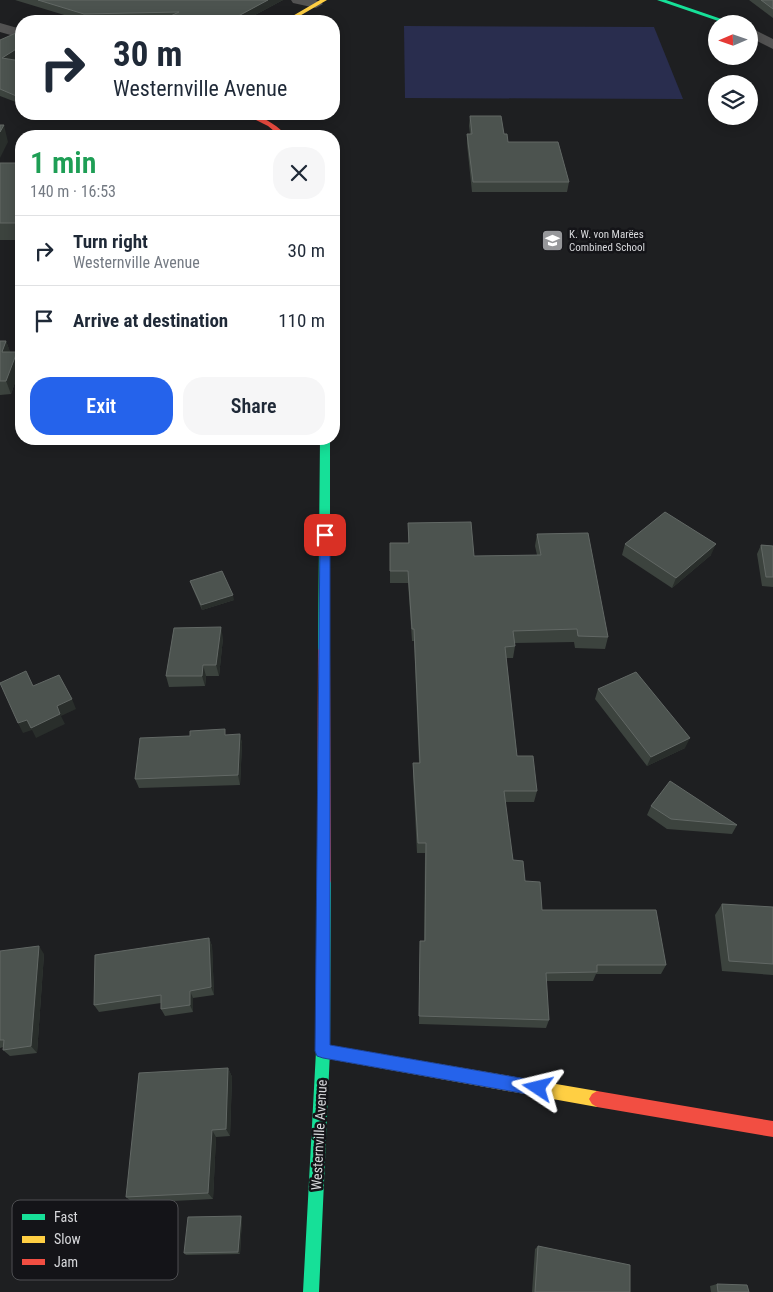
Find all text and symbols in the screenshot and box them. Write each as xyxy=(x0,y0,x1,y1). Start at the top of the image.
north arrow xyxy=(708,15,758,65)
map controls xyxy=(708,15,758,125)
text: 30 m xyxy=(113,34,182,75)
icon: right xyxy=(30,35,95,100)
button: layers xyxy=(708,75,758,125)
text: Westernville Avenue xyxy=(113,76,287,101)
text: 1 min xyxy=(30,145,96,180)
button: close xyxy=(273,147,325,199)
text: 140 m · 16:53 xyxy=(30,182,116,201)
school or university icon: K. W. von Marëes Combined School xyxy=(541,228,565,252)
place label: K. W. von Marëes Combined School xyxy=(569,228,645,254)
text: Turn right xyxy=(73,230,148,253)
icon: right xyxy=(30,237,58,265)
text: 30 m xyxy=(288,239,325,262)
text: Westernville Avenue xyxy=(73,253,200,272)
icon: arrive xyxy=(30,307,58,335)
text: Arrive at destination xyxy=(73,309,228,332)
text: 110 m xyxy=(278,309,325,332)
button: Exit xyxy=(30,377,173,435)
button: Share xyxy=(183,377,325,435)
pin xyxy=(304,514,346,556)
icon: arrive xyxy=(311,521,339,549)
position arrow xyxy=(511,1061,563,1113)
street label: Westernville Avenue xyxy=(308,1079,330,1191)
legend xyxy=(12,1200,178,1280)
text: Fast xyxy=(54,1209,78,1225)
text: Slow xyxy=(54,1231,81,1247)
text: Jam xyxy=(54,1254,78,1270)

